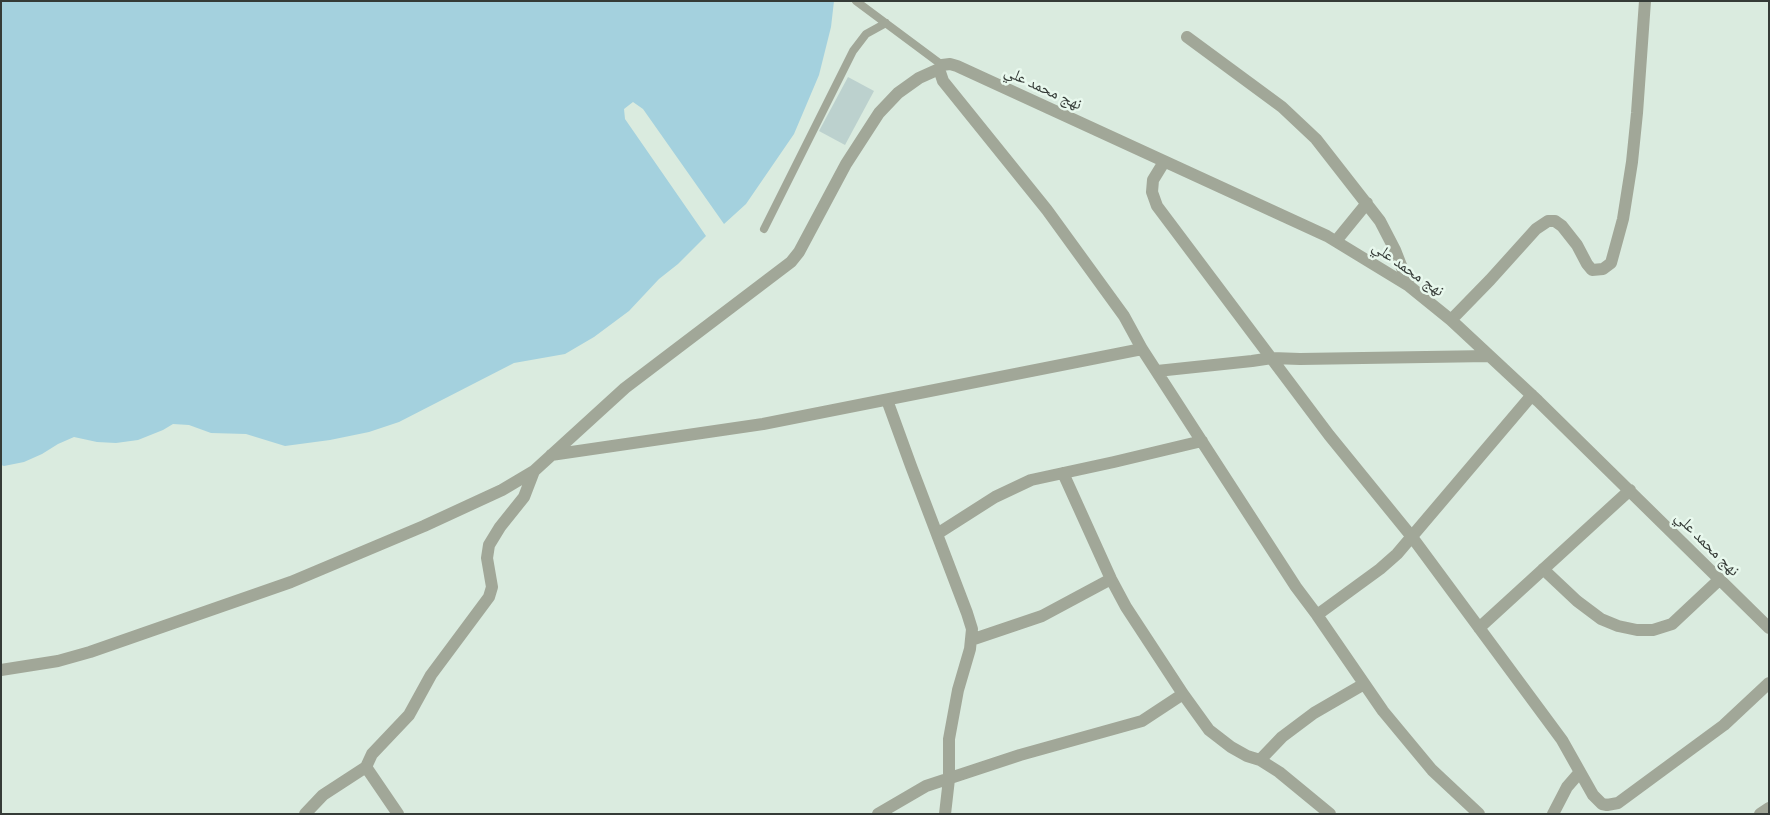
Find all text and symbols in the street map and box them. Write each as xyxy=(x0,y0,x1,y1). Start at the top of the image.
street label: نهج محمد علي xyxy=(1001,62,1085,114)
street label: نهج محمد علي xyxy=(1368,237,1448,301)
street label: نهج محمد علي xyxy=(1671,508,1743,580)

